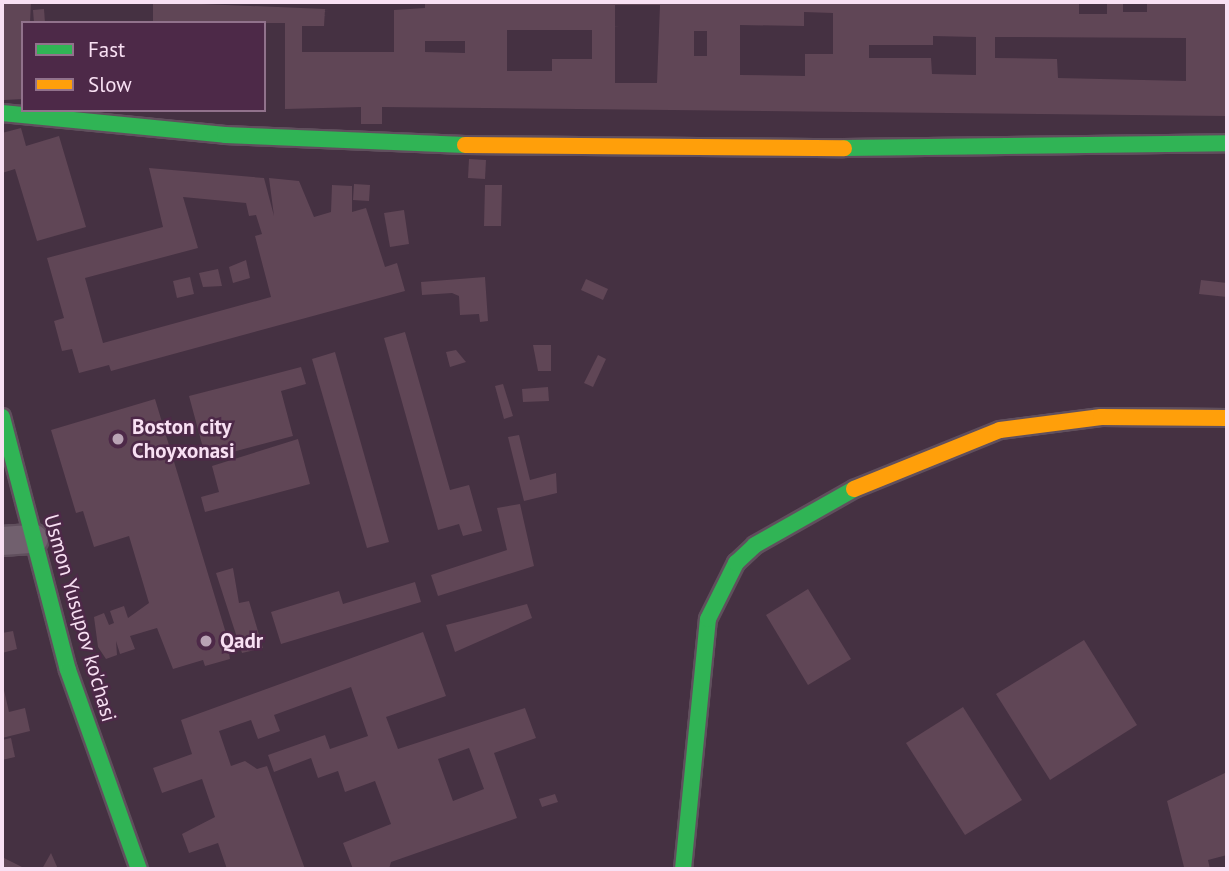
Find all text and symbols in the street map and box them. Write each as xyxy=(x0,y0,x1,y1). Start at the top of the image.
legend xyxy=(21,21,266,112)
text: Fast xyxy=(88,36,125,63)
text: Slow xyxy=(88,71,132,98)
place label: Boston city Choyxonasi xyxy=(132,414,235,464)
marker: Boston city Choyxonasi xyxy=(110,431,126,447)
street label: Usmon Yusupov ko'chasi xyxy=(38,511,122,725)
place label: Qadr xyxy=(220,628,263,654)
marker: Qadr xyxy=(198,633,214,649)

